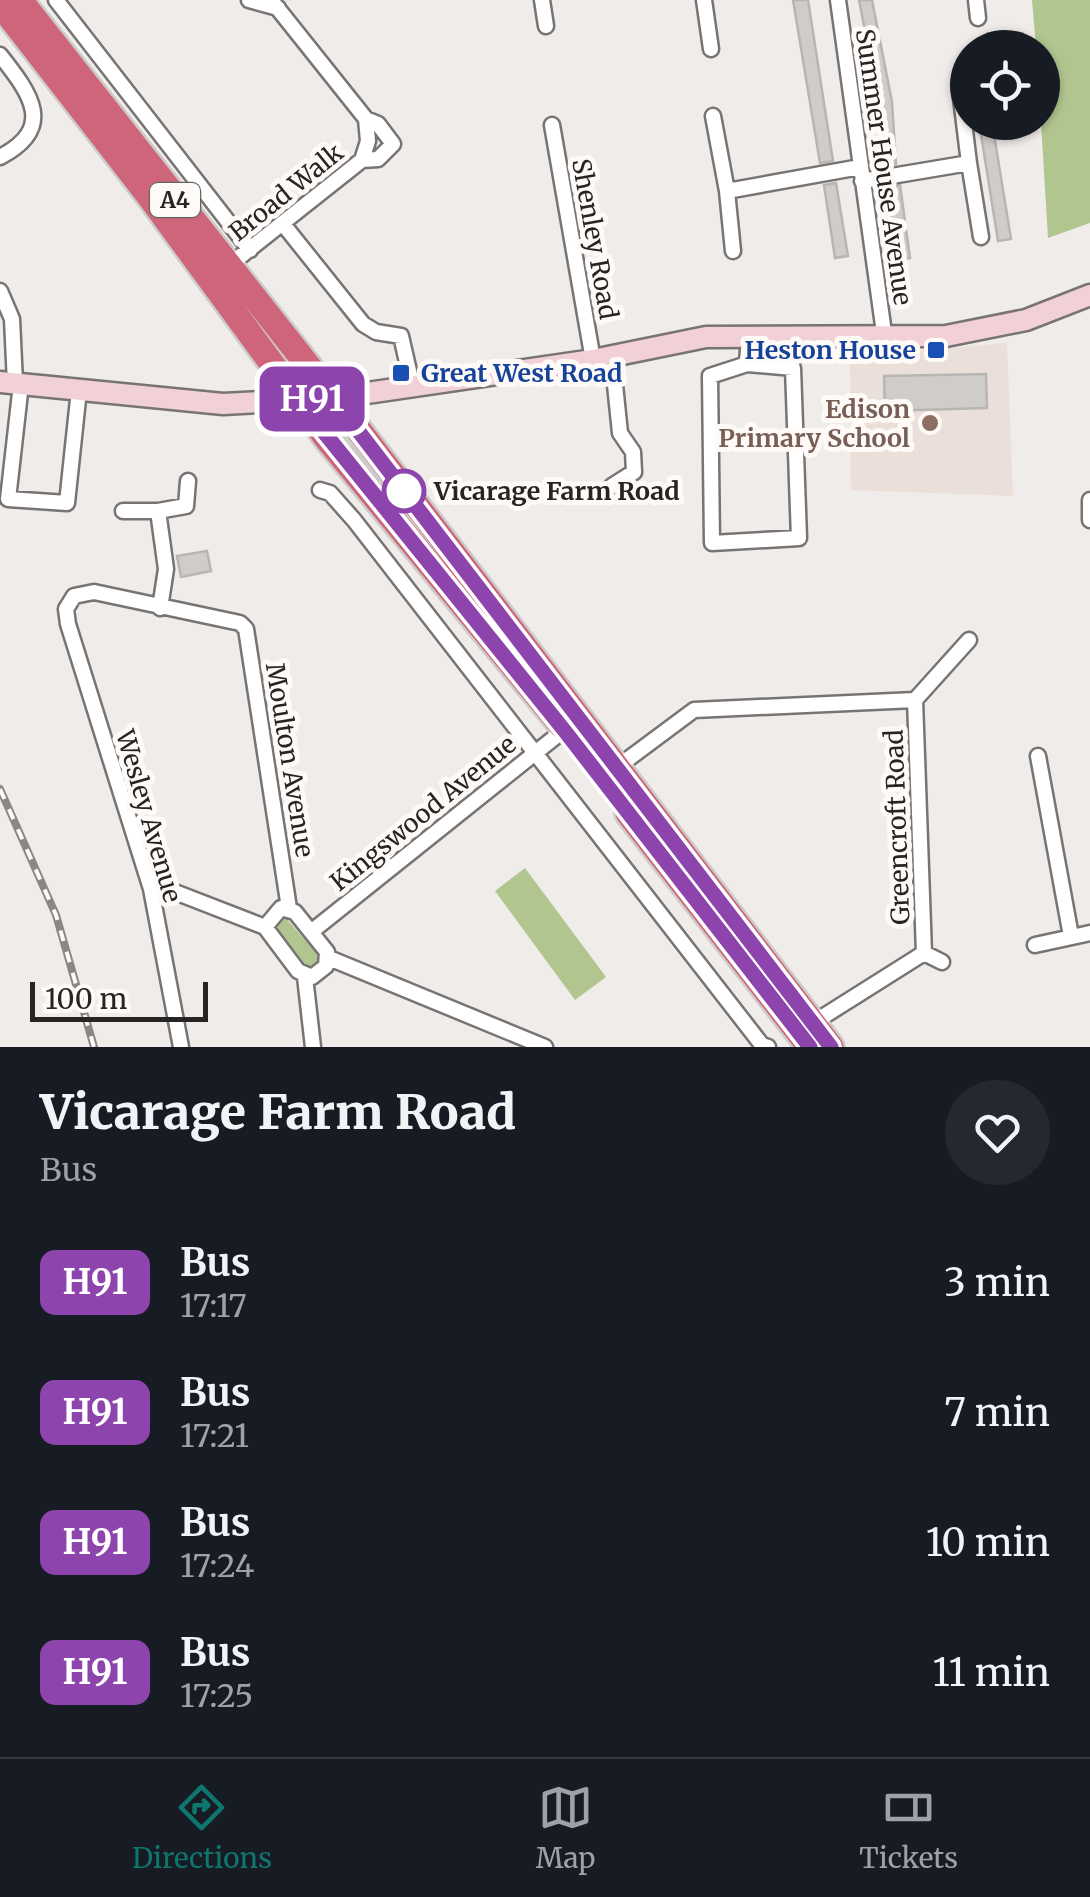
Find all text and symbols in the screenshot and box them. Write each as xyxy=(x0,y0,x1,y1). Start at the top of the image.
street label: Summer House Avenue xyxy=(849,27,919,307)
map controls xyxy=(950,30,1060,140)
button: locate xyxy=(950,30,1060,140)
street label: Broad Walk xyxy=(222,136,350,248)
street label: Shenley Road xyxy=(565,156,625,322)
road number: A4 xyxy=(150,183,200,217)
place label: Heston House xyxy=(745,334,916,366)
marker: Heston House xyxy=(925,339,947,361)
place label: Great West Road xyxy=(421,357,623,389)
marker: Great West Road xyxy=(390,362,412,384)
line badge: H91 xyxy=(254,366,370,432)
text: H91 xyxy=(280,377,344,421)
place label: Edison Primary School xyxy=(718,393,910,454)
marker: Edison Primary School xyxy=(919,412,941,434)
marker: Vicarage Farm Road xyxy=(383,470,425,512)
place label: Vicarage Farm Road xyxy=(433,475,680,507)
street label: Moulton Avenue xyxy=(259,661,321,859)
street label: Wesley Avenue xyxy=(109,725,189,906)
street label: Kingswood Avenue xyxy=(324,728,522,898)
street label: Greencroft Road xyxy=(878,729,916,925)
scale bar xyxy=(30,977,208,1021)
text: 100 m xyxy=(45,981,127,1017)
button: heart xyxy=(945,1080,1050,1185)
text: Vicarage Farm Road xyxy=(40,1082,516,1142)
text: Bus xyxy=(40,1150,97,1190)
text: Bus xyxy=(180,1239,250,1286)
text: 3 min xyxy=(944,1259,1050,1306)
text: H91 xyxy=(63,1260,127,1304)
text: 17:17 xyxy=(180,1286,247,1326)
text: Bus xyxy=(180,1369,250,1416)
text: 7 min xyxy=(944,1389,1050,1436)
text: H91 xyxy=(63,1390,127,1434)
text: 17:21 xyxy=(180,1416,249,1456)
text: Bus xyxy=(180,1499,250,1546)
text: 10 min xyxy=(926,1519,1050,1566)
text: H91 xyxy=(63,1520,127,1564)
text: 17:24 xyxy=(180,1546,254,1586)
text: Bus xyxy=(180,1629,250,1676)
text: 11 min xyxy=(933,1649,1050,1696)
text: H91 xyxy=(63,1650,127,1694)
text: 17:25 xyxy=(180,1676,253,1716)
tab: Directions xyxy=(132,1780,272,1876)
tab: Map xyxy=(536,1780,595,1876)
tab: Tickets xyxy=(859,1780,958,1876)

